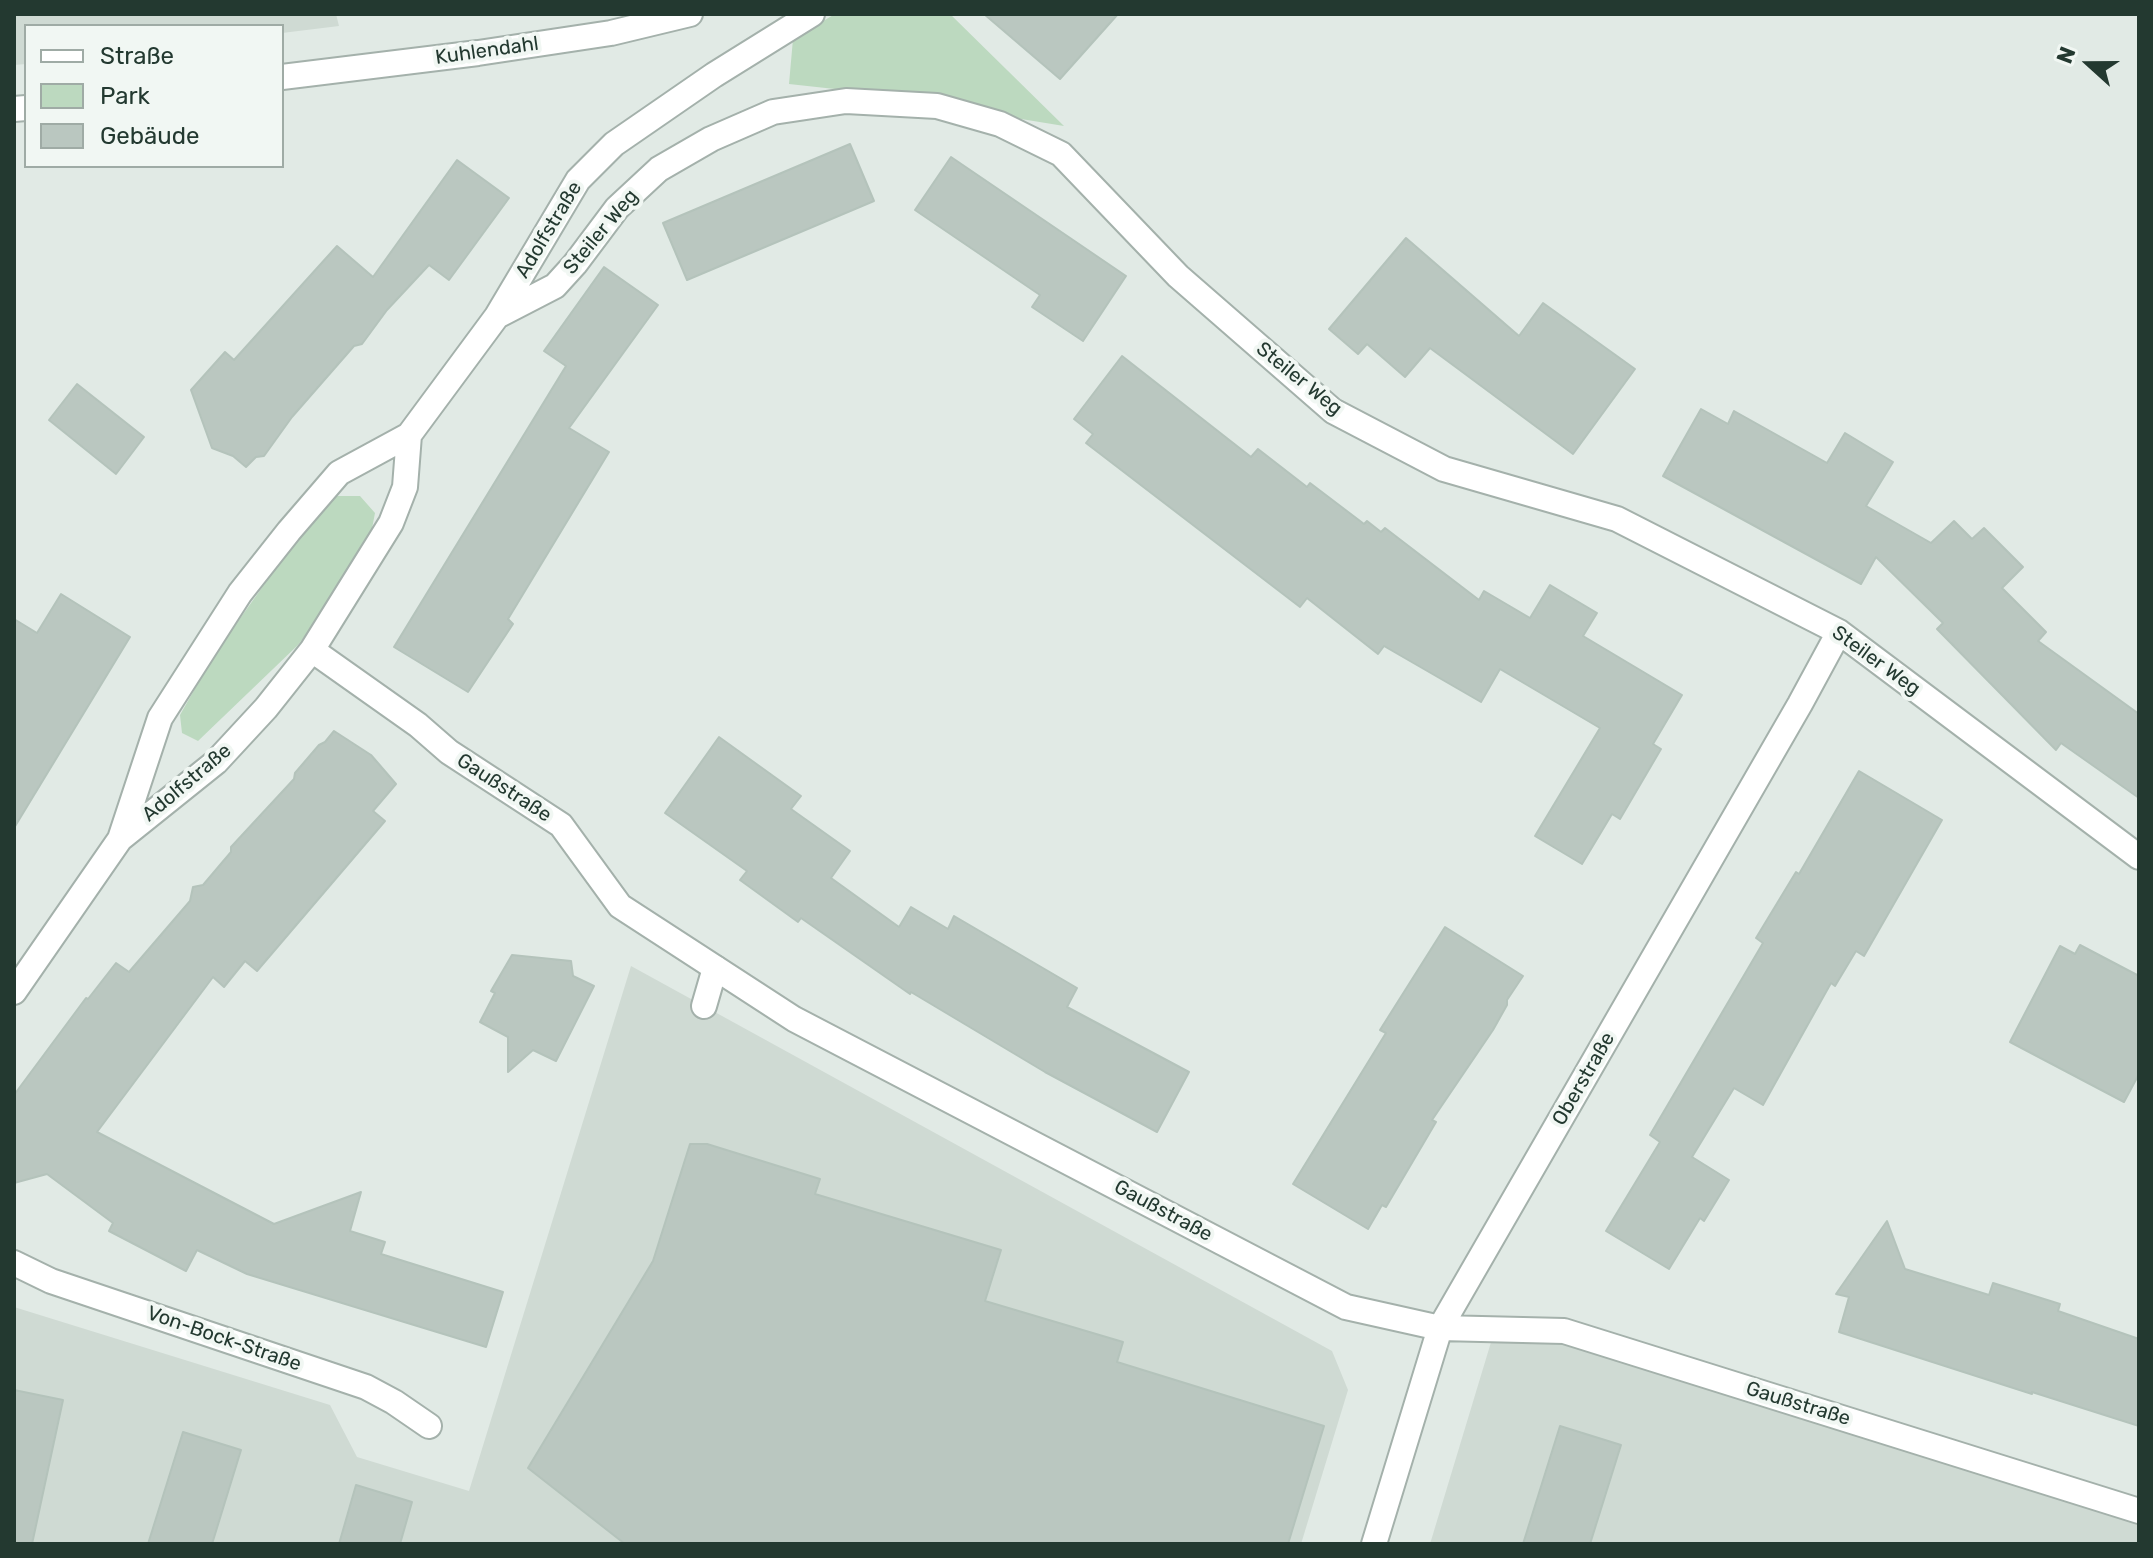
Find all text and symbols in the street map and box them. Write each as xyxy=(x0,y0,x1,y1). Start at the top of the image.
legend xyxy=(24,24,284,168)
north arrow xyxy=(2049,24,2129,104)
street label: Kuhlendahl xyxy=(434,32,540,70)
text: Straße xyxy=(100,42,174,70)
text: N xyxy=(2051,43,2082,67)
text: Park xyxy=(100,82,150,110)
text: Gebäude xyxy=(100,122,199,150)
street label: Adolfstraße xyxy=(511,177,587,283)
street label: Steiler Weg xyxy=(559,185,643,279)
street label: Steiler Weg xyxy=(1251,337,1347,421)
street label: Steiler Weg xyxy=(1827,621,1925,701)
street label: Adolfstraße xyxy=(138,739,236,827)
street label: Gaußstraße xyxy=(452,749,556,827)
street label: Oberstraße xyxy=(1548,1028,1620,1130)
street label: Gaußstraße xyxy=(1110,1175,1216,1247)
street label: Von-Bock-Straße xyxy=(144,1301,304,1377)
street label: Gaußstraße xyxy=(1743,1377,1853,1431)

